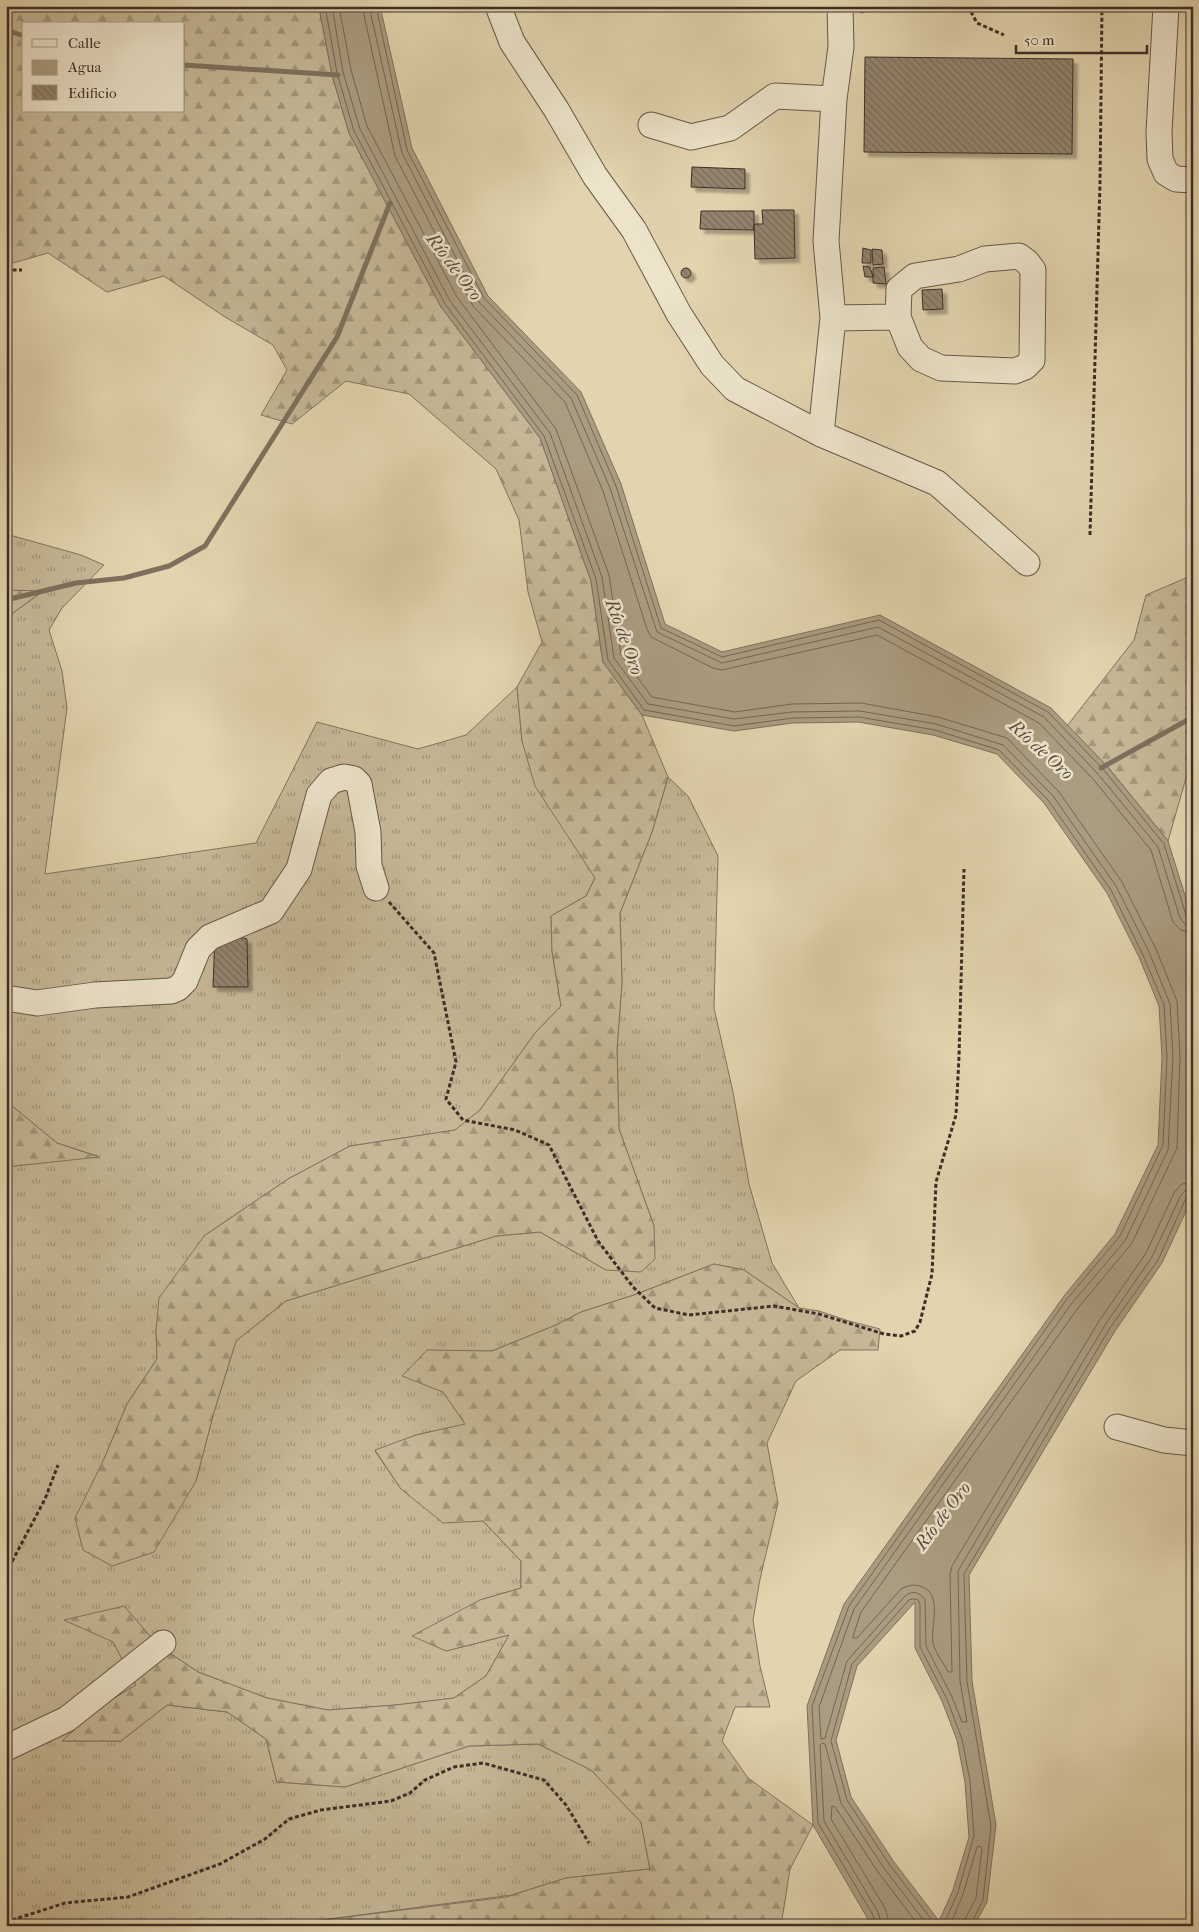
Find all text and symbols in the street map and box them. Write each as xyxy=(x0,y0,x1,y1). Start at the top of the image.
legend xyxy=(22,22,185,112)
scale bar xyxy=(1016,22,1148,54)
text: 50 m xyxy=(1024,31,1055,49)
text: Calle xyxy=(68,34,101,52)
text: Agua xyxy=(67,58,102,76)
text: Edificio xyxy=(68,84,117,102)
water label: Río de Oro xyxy=(421,228,486,305)
water label: Río de Oro xyxy=(600,595,647,678)
water label: Río de Oro xyxy=(1004,715,1077,784)
water label: Río de Oro xyxy=(910,1478,975,1555)

